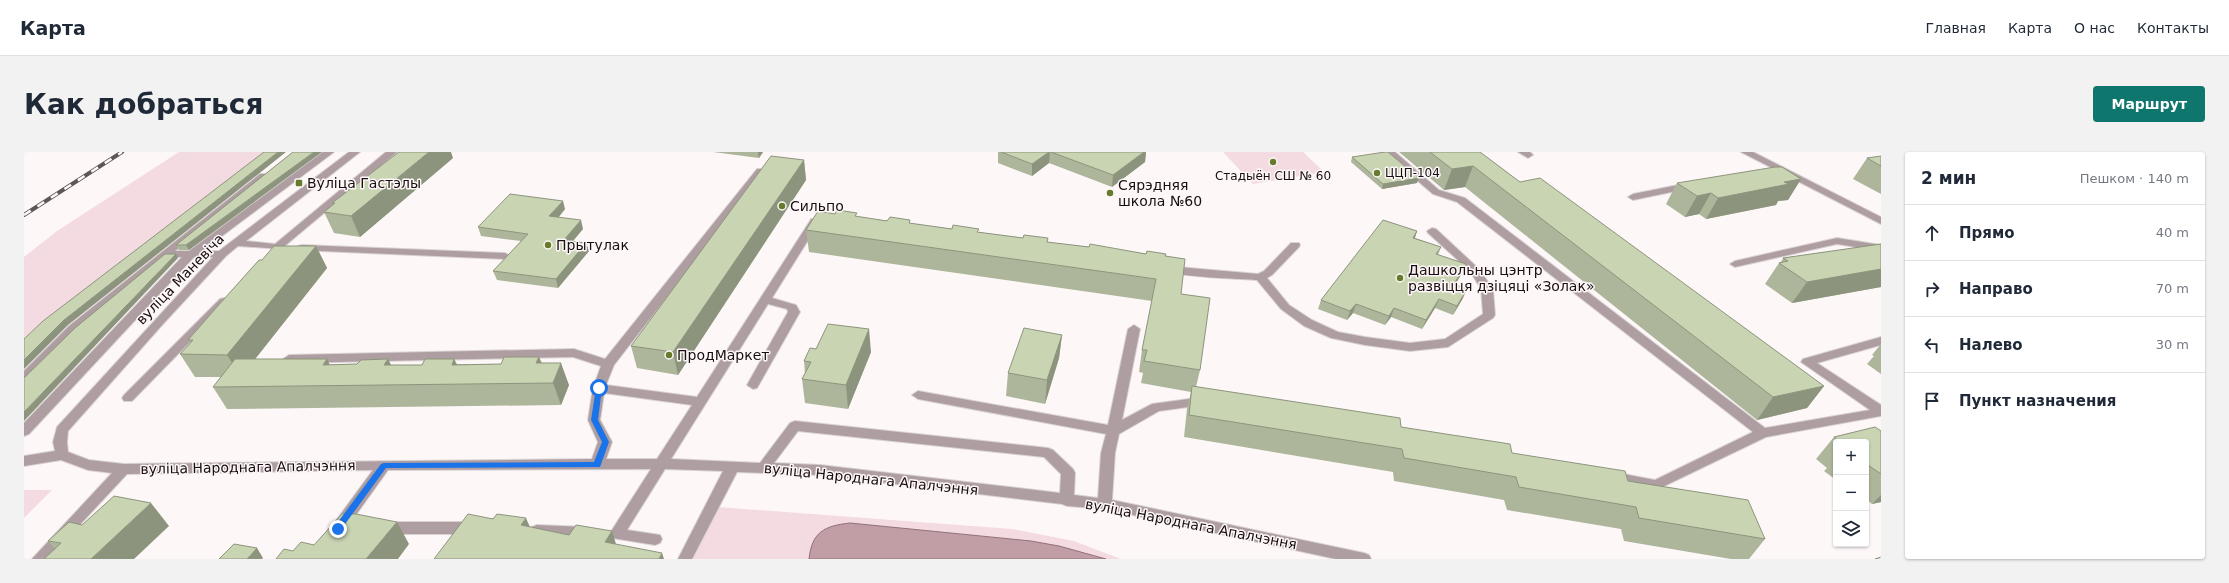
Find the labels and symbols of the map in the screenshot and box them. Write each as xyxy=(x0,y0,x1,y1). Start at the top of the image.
marker: Стадыён СШ № 60 xyxy=(1268,157,1278,167)
place label: ЦЦП-104 xyxy=(1385,166,1440,180)
marker: ЦЦП-104 xyxy=(1372,168,1382,178)
place label: Стадыён СШ № 60 xyxy=(1215,169,1331,183)
place label: Вуліца Гастэлы xyxy=(307,175,421,191)
place label: Сярэдняя школа №60 xyxy=(1118,177,1202,209)
marker: Вуліца Гастэлы xyxy=(294,178,304,188)
marker: Сярэдняя школа №60 xyxy=(1105,188,1115,198)
place label: Сильпо xyxy=(790,198,844,214)
marker: Сильпо xyxy=(777,201,787,211)
street label: вуліца Маневіча xyxy=(133,231,227,327)
place label: Прытулак xyxy=(556,237,629,253)
marker: Прытулак xyxy=(543,240,553,250)
place label: Дашкольны цэнтр развіцця дзіцяці «Золак» xyxy=(1408,262,1594,294)
marker: Дашкольны цэнтр развіцця дзіцяці «Золак» xyxy=(1395,273,1405,283)
place label: ПродМаркет xyxy=(677,347,769,363)
marker: ПродМаркет xyxy=(664,350,674,360)
route start xyxy=(590,379,608,397)
street label: вуліца Народнага Апалчэння xyxy=(140,457,356,477)
street label: вуліца Народнага Апалчэння xyxy=(763,460,979,498)
street label: вуліца Народнага Апалчэння xyxy=(1084,496,1298,552)
route end xyxy=(329,520,347,538)

